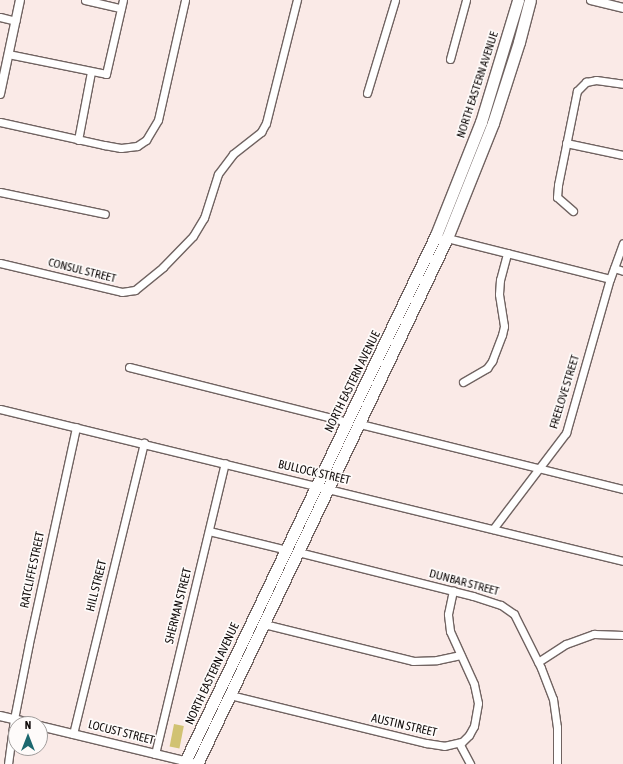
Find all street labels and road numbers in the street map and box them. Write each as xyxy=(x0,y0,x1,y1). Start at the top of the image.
street label: NORTH EASTERN AVENUE xyxy=(454,30,502,140)
street label: CONSUL STREET xyxy=(47,256,117,286)
street label: NORTH EASTERN AVENUE xyxy=(322,329,384,435)
street label: FREELOVE STREET xyxy=(547,353,583,431)
street label: BULLOCK STREET xyxy=(277,458,351,488)
street label: RATCLIFFE STREET xyxy=(18,530,48,610)
street label: HILL STREET xyxy=(84,559,110,613)
street label: SHERMAN STREET xyxy=(163,567,195,645)
street label: DUNBAR STREET xyxy=(427,567,501,599)
street label: NORTH EASTERN AVENUE xyxy=(183,621,243,727)
street label: AUSTIN STREET xyxy=(370,711,438,741)
street label: LOCUST STREET xyxy=(86,718,156,748)

